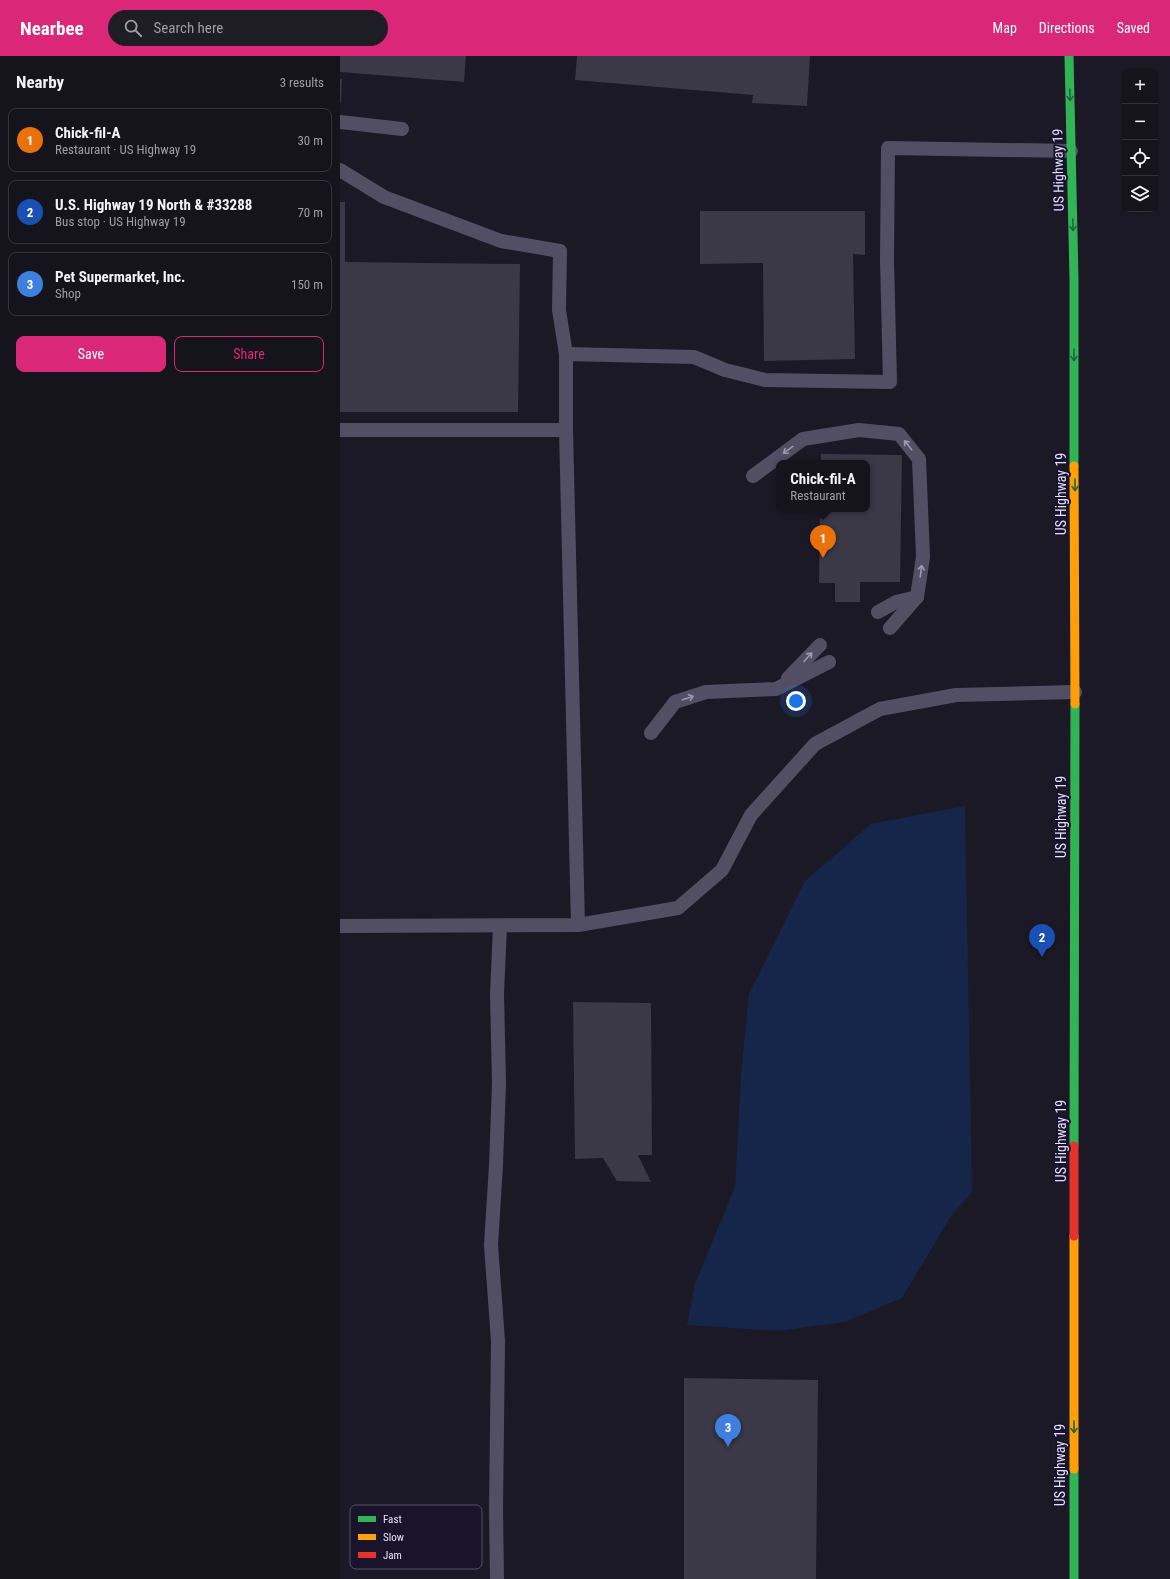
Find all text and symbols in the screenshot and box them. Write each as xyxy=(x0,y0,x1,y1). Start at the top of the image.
search box xyxy=(108,10,388,46)
text: Nearbee xyxy=(20,17,84,40)
icon: search xyxy=(122,17,144,39)
text: Search here xyxy=(154,19,223,37)
text: Map xyxy=(993,20,1017,36)
text: Directions xyxy=(1039,20,1095,36)
text: Saved xyxy=(1117,20,1150,36)
map controls xyxy=(1122,68,1158,212)
button: + xyxy=(1122,68,1158,104)
text: Nearby xyxy=(16,72,64,92)
text: 3 results xyxy=(280,75,324,90)
one-way arrow xyxy=(1066,88,1074,101)
button: − xyxy=(1122,104,1158,140)
text: Chick-fil-A xyxy=(55,124,121,142)
street label: US Highway 19 xyxy=(1049,129,1067,211)
text: 1 xyxy=(27,133,33,148)
text: 30 m xyxy=(297,133,323,148)
button: locate xyxy=(1122,140,1158,176)
text: Restaurant · US Highway 19 xyxy=(55,142,196,157)
button: layers xyxy=(1122,176,1158,212)
text: U.S. Highway 19 North & #33288 xyxy=(55,196,252,214)
text: 2 xyxy=(27,205,33,220)
text: 70 m xyxy=(297,205,323,220)
text: Bus stop · US Highway 19 xyxy=(55,214,186,229)
one-way arrow xyxy=(1069,218,1077,231)
text: Pet Supermarket, Inc. xyxy=(55,268,185,286)
text: 3 xyxy=(27,277,33,292)
text: 150 m xyxy=(291,277,323,292)
text: Shop xyxy=(55,286,81,301)
button: Save xyxy=(16,336,166,372)
button: Share xyxy=(174,336,324,372)
one-way arrow xyxy=(1070,348,1078,361)
one-way arrow xyxy=(904,440,913,451)
one-way arrow xyxy=(783,446,794,454)
street label: US Highway 19 xyxy=(1053,453,1069,535)
popup xyxy=(776,460,870,512)
text: Chick-fil-A xyxy=(790,470,856,488)
one-way arrow xyxy=(1071,478,1079,491)
text: Restaurant xyxy=(790,488,846,503)
pin: 1 xyxy=(810,525,836,558)
one-way arrow xyxy=(917,565,925,578)
one-way arrow xyxy=(803,653,812,663)
your location xyxy=(786,691,806,711)
one-way arrow xyxy=(682,694,695,701)
street label: US Highway 19 xyxy=(1053,776,1069,858)
pin: 2 xyxy=(1029,924,1055,957)
street label: US Highway 19 xyxy=(1053,1100,1069,1182)
pin: 3 xyxy=(715,1414,741,1447)
one-way arrow xyxy=(1070,1420,1078,1433)
street label: US Highway 19 xyxy=(1052,1424,1068,1506)
legend xyxy=(350,1505,482,1569)
text: Fast xyxy=(383,1513,402,1526)
text: Slow xyxy=(383,1531,404,1544)
text: Jam xyxy=(383,1549,402,1562)

